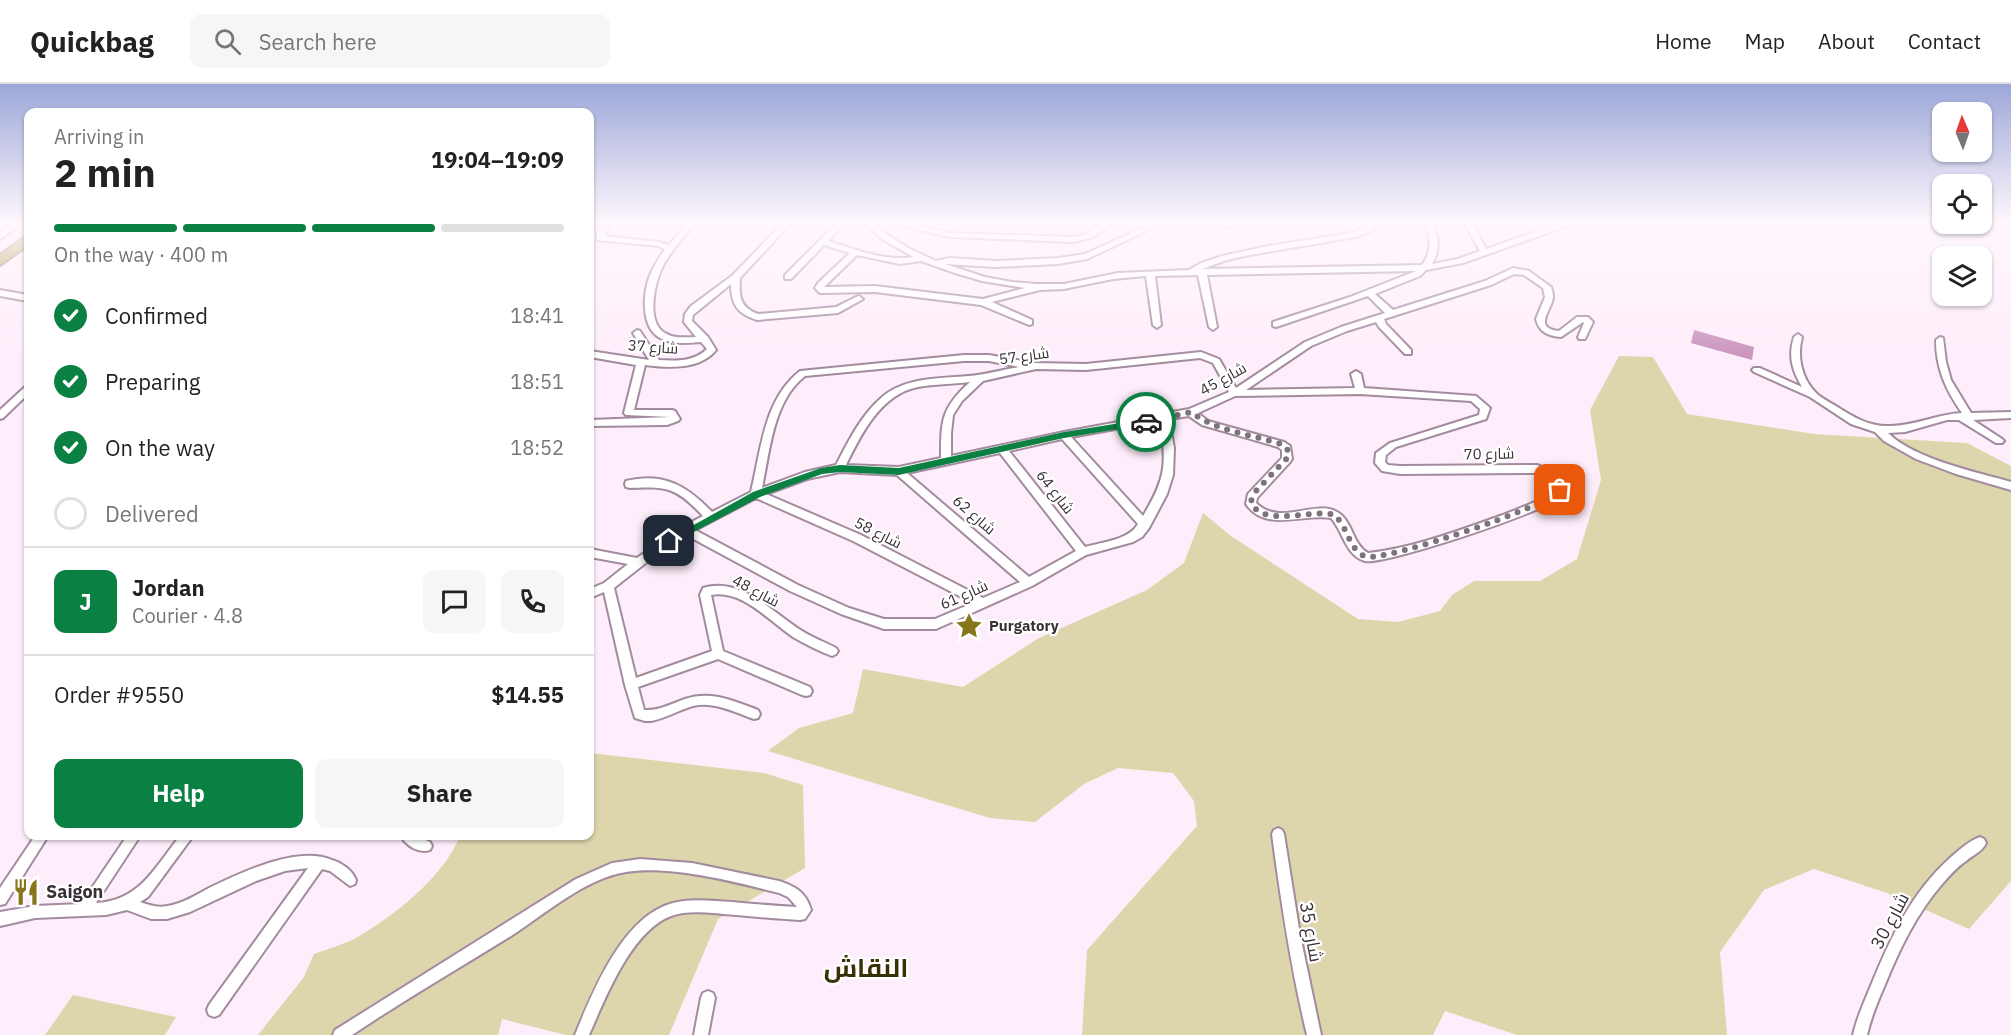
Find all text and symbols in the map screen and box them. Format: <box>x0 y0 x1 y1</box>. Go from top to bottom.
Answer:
search box <box>190 14 610 68</box>
text: Quickbag <box>30 23 154 60</box>
icon: search <box>211 25 244 58</box>
text: Search here <box>259 27 377 56</box>
text: Home <box>1655 27 1712 55</box>
text: Map <box>1745 27 1785 55</box>
text: About <box>1818 27 1875 55</box>
text: Contact <box>1908 27 1981 55</box>
north arrow <box>1932 102 1992 162</box>
map controls <box>1932 102 1992 306</box>
text: Arriving in <box>54 123 144 150</box>
text: 19:04–19:09 <box>431 145 564 174</box>
text: 2 min <box>54 147 156 198</box>
button: locate <box>1932 174 1992 234</box>
text: On the way · 400 m <box>54 241 228 268</box>
button: layers <box>1932 246 1992 306</box>
icon: check <box>54 299 87 332</box>
text: Confirmed <box>105 301 208 330</box>
text: 18:41 <box>510 302 564 329</box>
street label: شارع 37 <box>627 335 679 360</box>
street label: شارع 57 <box>998 343 1051 370</box>
street label: شارع 45 <box>1196 358 1250 401</box>
icon: check <box>54 365 87 398</box>
text: Preparing <box>105 367 200 396</box>
text: 18:51 <box>510 368 564 395</box>
courier <box>1116 392 1176 452</box>
icon: car <box>1130 406 1163 439</box>
icon: check <box>54 431 87 464</box>
text: On the way <box>105 433 215 462</box>
text: 18:52 <box>510 434 564 461</box>
street label: شارع 70 <box>1464 444 1515 465</box>
pin <box>1534 464 1585 515</box>
street label: شارع 64 <box>1031 466 1078 519</box>
icon: bag <box>1543 473 1576 506</box>
street label: شارع 62 <box>948 491 1000 540</box>
text: Delivered <box>105 499 199 528</box>
street label: شارع 58 <box>850 513 905 554</box>
pin <box>643 515 694 566</box>
icon: home <box>652 524 685 557</box>
button: chat <box>423 570 486 633</box>
button: phone <box>501 570 564 633</box>
street label: شارع 48 <box>728 570 783 613</box>
text: Jordan <box>132 573 205 602</box>
street label: شارع 61 <box>937 576 992 615</box>
text: J <box>79 587 92 616</box>
text: Courier · 4.8 <box>132 602 243 629</box>
place icon: Purgatory <box>954 611 984 641</box>
place label: Purgatory <box>989 616 1059 635</box>
text: Order #9550 <box>54 680 184 709</box>
text: $14.55 <box>491 680 564 709</box>
button: Help <box>54 759 303 828</box>
button: Share <box>315 759 564 828</box>
restaurant icon: Saigon <box>11 877 41 907</box>
place label: Saigon <box>46 880 103 903</box>
street label: شارع 30 <box>1865 889 1915 953</box>
street label: شارع 35 <box>1294 900 1328 964</box>
district label: النقاش <box>824 950 908 984</box>

